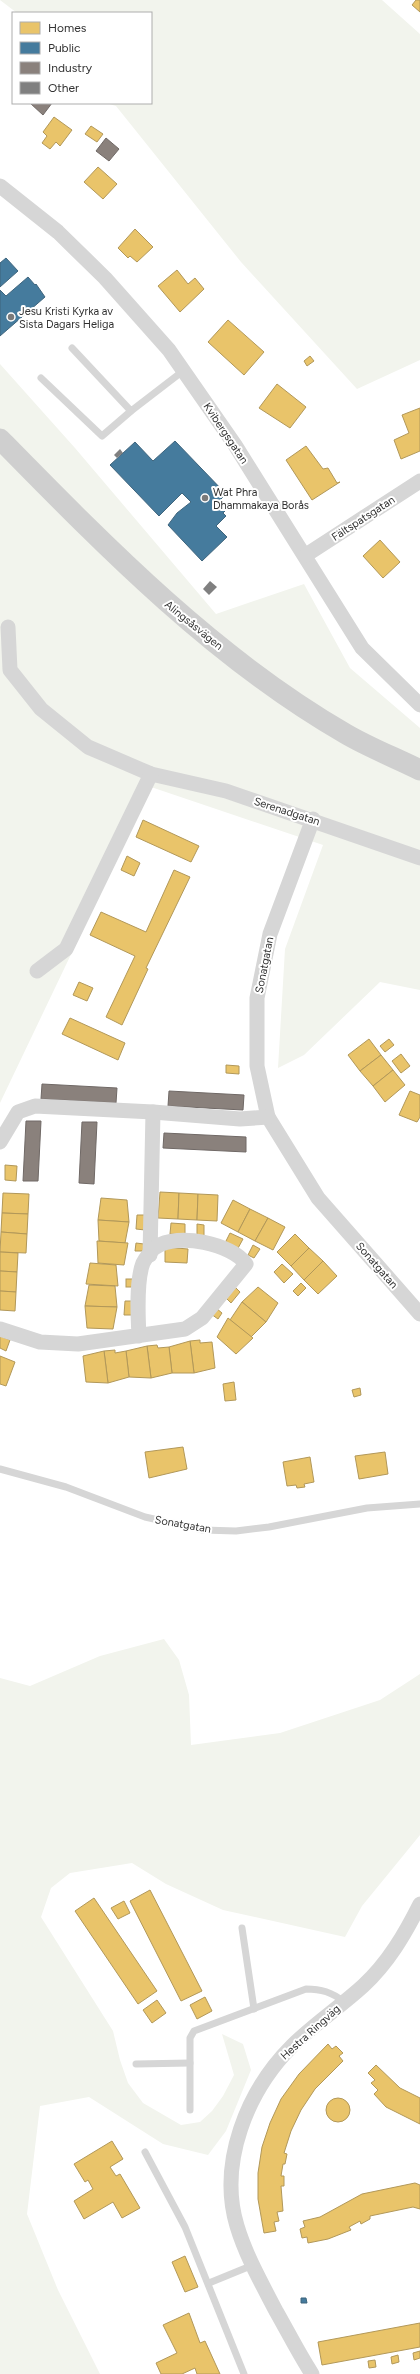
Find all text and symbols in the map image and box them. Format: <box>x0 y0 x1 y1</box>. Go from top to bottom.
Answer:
legend <box>12 12 152 104</box>
text: Homes <box>48 21 87 35</box>
text: Public <box>48 41 81 55</box>
text: Industry <box>48 61 93 75</box>
text: Other <box>48 81 79 95</box>
place label: Jesu Kristi Kyrka av Sista Dagars Heliga <box>19 305 114 331</box>
marker: Jesu Kristi Kyrka av Sista Dagars Heliga <box>6 312 16 322</box>
street label: Kvibergsgatan <box>200 400 251 466</box>
place label: Wat Phra Dhammakaya Borås <box>213 486 309 512</box>
marker: Wat Phra Dhammakaya Borås <box>200 493 210 503</box>
street label: Fältspatsgatan <box>329 493 397 544</box>
street label: Alingsåsvägen <box>162 598 225 653</box>
street label: Serenadgatan <box>252 795 321 828</box>
street label: Sonatgatan <box>253 936 276 994</box>
street label: Sonatgatan <box>353 1240 400 1291</box>
street label: Sonatgatan <box>154 1513 212 1536</box>
street label: Hestra Ringväg <box>278 2002 343 2062</box>

